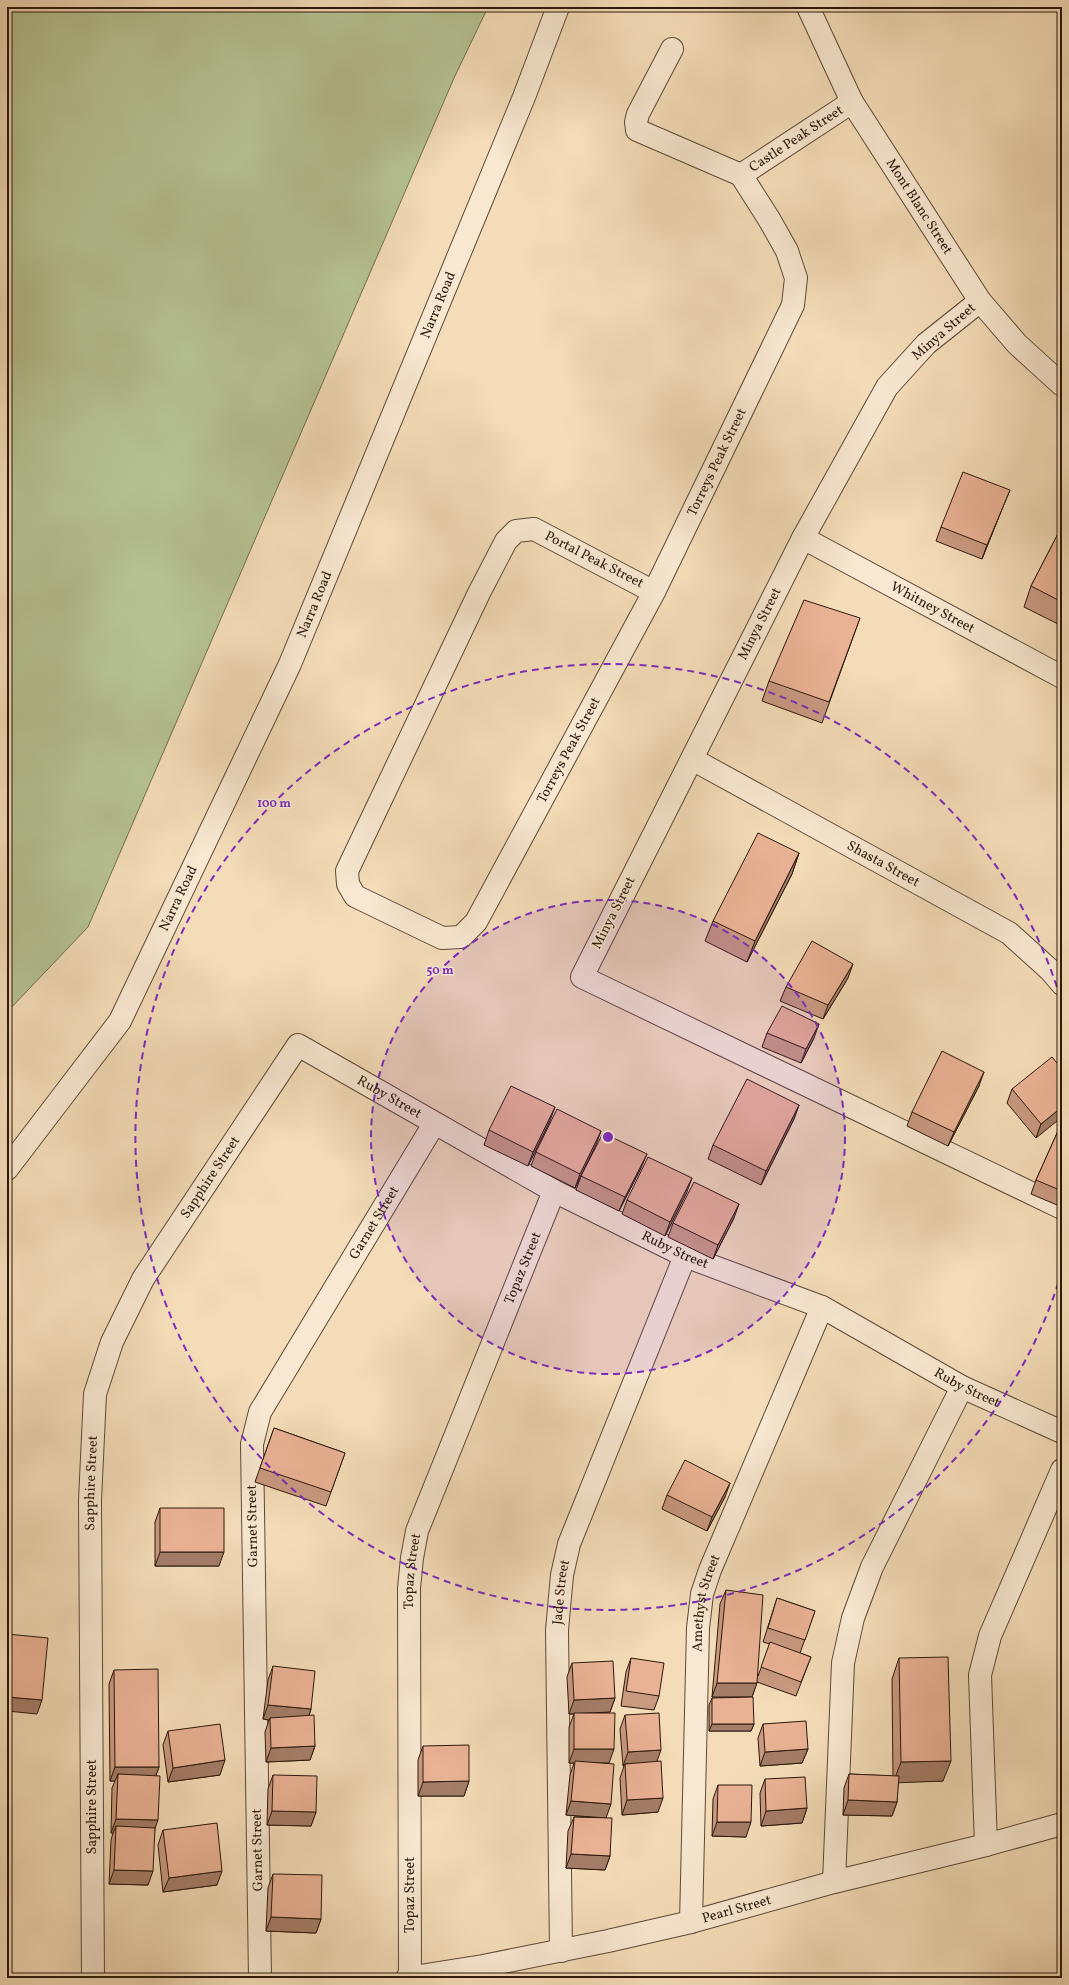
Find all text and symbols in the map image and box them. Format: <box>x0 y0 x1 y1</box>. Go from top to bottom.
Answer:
street label: Castle Peak Street <box>745 101 847 177</box>
street label: Mont Blanc Street <box>881 155 957 258</box>
street label: Narra Road <box>416 269 460 341</box>
street label: Minya Street <box>908 299 980 365</box>
street label: Torreys Peak Street <box>683 405 751 519</box>
street label: Portal Peak Street <box>541 527 647 593</box>
street label: Narra Road <box>292 568 337 641</box>
street label: Whitney Street <box>887 577 978 638</box>
street label: Minya Street <box>734 584 786 664</box>
street label: Torreys Peak Street <box>532 694 605 807</box>
text: 100 m <box>257 796 291 812</box>
street label: Shasta Street <box>843 836 923 892</box>
street label: Narra Road <box>155 862 202 934</box>
street label: Minya Street <box>588 873 640 953</box>
text: 50 m <box>426 963 454 979</box>
street label: Ruby Street <box>354 1071 425 1123</box>
centre of rings <box>601 1130 615 1144</box>
street label: Sapphire Street <box>176 1132 245 1222</box>
street label: Garnet Street <box>345 1183 404 1263</box>
street label: Ruby Street <box>638 1226 711 1273</box>
street label: Topaz Street <box>500 1229 546 1307</box>
street label: Ruby Street <box>930 1363 1003 1412</box>
street label: Sapphire Street <box>80 1435 103 1531</box>
street label: Garnet Street <box>243 1485 263 1567</box>
street label: Topaz Street <box>399 1532 426 1609</box>
street label: Amethyst Street <box>688 1551 725 1652</box>
street label: Jade Street <box>548 1558 575 1626</box>
street label: Sapphire Street <box>83 1759 102 1855</box>
street label: Garnet Street <box>248 1809 268 1891</box>
street label: Topaz Street <box>401 1857 420 1933</box>
street label: Pearl Street <box>700 1890 774 1928</box>

